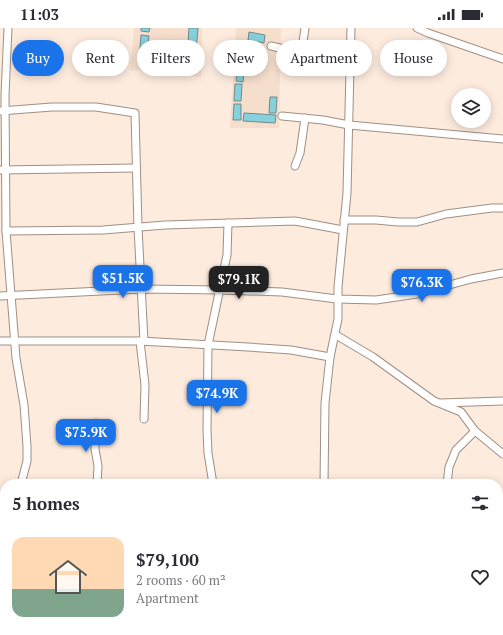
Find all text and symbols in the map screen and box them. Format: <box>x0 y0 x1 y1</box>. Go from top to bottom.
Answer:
text: 11:03 <box>20 4 59 24</box>
chip: Buy <box>12 40 64 76</box>
chip: Rent <box>72 40 129 76</box>
chip: Filters <box>137 40 205 76</box>
chip: New <box>213 40 268 76</box>
chip: Apartment <box>276 40 372 76</box>
chip: House <box>380 40 447 76</box>
map controls <box>451 88 491 128</box>
button: layers <box>451 88 491 128</box>
pin: $51.5K <box>90 265 156 299</box>
pin: $79.1K <box>206 266 272 300</box>
text: $51.5K <box>102 269 144 287</box>
pin: $76.3K <box>389 269 455 303</box>
text: $79.1K <box>218 270 260 288</box>
text: $76.3K <box>401 273 443 291</box>
pin: $74.9K <box>184 380 250 414</box>
text: $74.9K <box>196 384 238 402</box>
pin: $75.9K <box>53 419 119 453</box>
text: $75.9K <box>65 423 107 441</box>
text: 5 homes <box>12 492 80 515</box>
icon: filters <box>469 492 491 514</box>
text: $79,100 <box>136 548 199 571</box>
icon: home <box>44 553 92 601</box>
icon: heart <box>469 566 491 588</box>
text: 2 rooms · 60 m² <box>136 571 226 589</box>
text: Apartment <box>136 589 199 607</box>

